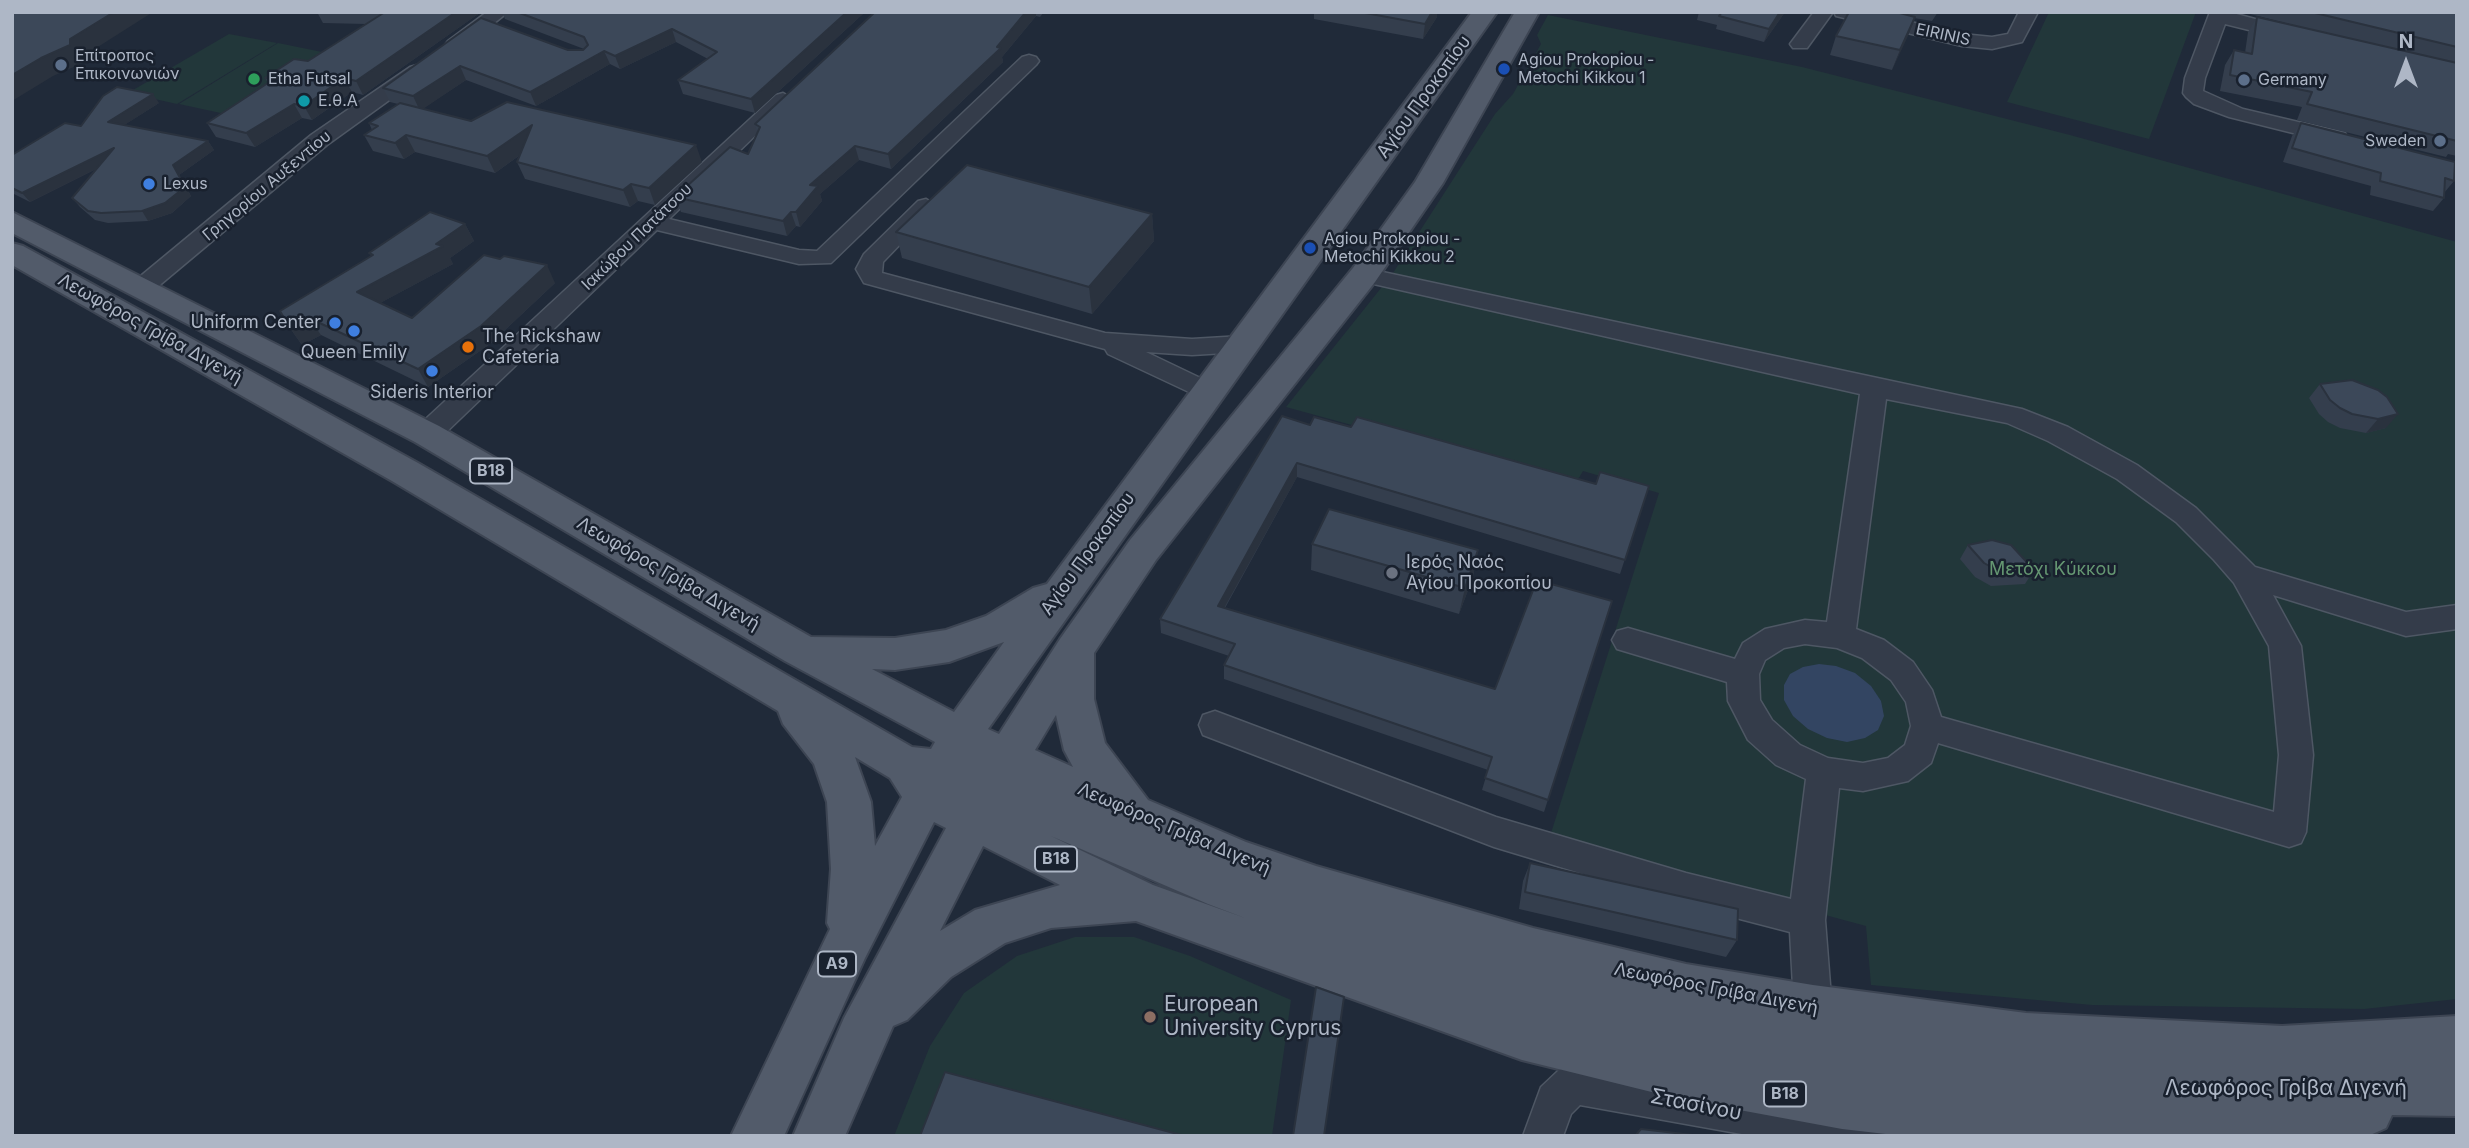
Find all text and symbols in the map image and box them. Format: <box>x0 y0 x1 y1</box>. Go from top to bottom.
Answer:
street label: EIRINIS <box>1914 20 1972 50</box>
north arrow <box>2371 28 2441 98</box>
text: N <box>2399 30 2413 53</box>
street label: Αγίου Προκοπίου <box>1372 32 1476 162</box>
place label: Επίτροπος Επικοινωνιών <box>75 46 179 84</box>
place label: Agiou Prokopiou - Metochi Kikkou 1 <box>1518 50 1654 88</box>
marker: Επίτροπος Επικοινωνιών <box>53 57 69 73</box>
marker: Agiou Prokopiou - Metochi Kikkou 1 <box>1496 61 1512 77</box>
place label: Etha Futsal <box>268 69 351 89</box>
place label: Germany <box>2258 70 2327 90</box>
marker: Etha Futsal <box>246 71 262 87</box>
marker: Germany <box>2236 72 2252 88</box>
place label: Ε.θ.Α <box>318 91 358 111</box>
marker: Ε.θ.Α <box>296 93 312 109</box>
street label: Γρηγορίου Αυξεντίου <box>199 127 335 245</box>
place label: Sweden <box>2365 131 2426 151</box>
marker: Sweden <box>2432 133 2448 149</box>
place label: Lexus <box>163 174 208 194</box>
marker: Lexus <box>141 176 157 192</box>
street label: Ιακώβου Πατάτσου <box>578 180 696 294</box>
place label: Agiou Prokopiou - Metochi Kikkou 2 <box>1324 229 1460 267</box>
marker: Agiou Prokopiou - Metochi Kikkou 2 <box>1302 240 1318 256</box>
street label: Λεωφόρος Γρίβα Διγενή <box>54 269 246 389</box>
place label: Uniform Center <box>191 312 321 334</box>
marker: Uniform Center <box>327 315 343 331</box>
marker: Queen Emily <box>346 323 362 339</box>
place label: The Rickshaw Cafeteria <box>482 326 601 368</box>
marker: The Rickshaw Cafeteria <box>460 339 476 355</box>
place label: Queen Emily <box>301 342 407 364</box>
marker: Sideris Interior <box>424 363 440 379</box>
place label: Sideris Interior <box>370 382 494 404</box>
road number: B18 <box>470 458 512 484</box>
street label: Αγίου Προκοπίου <box>1036 489 1140 619</box>
street label: Λεωφόρος Γρίβα Διγενή <box>573 513 763 635</box>
place label: Ιερός Ναός Αγίου Προκοπίου <box>1406 552 1552 594</box>
park label: Μετόχι Κύκκου <box>1989 559 2117 581</box>
marker: Ιερός Ναός Αγίου Προκοπίου <box>1384 565 1400 581</box>
street label: Λεωφόρος Γρίβα Διγενή <box>1074 779 1274 879</box>
road number: B18 <box>1035 846 1077 872</box>
road number: A9 <box>818 952 856 976</box>
street label: Λεωφόρος Γρίβα Διγενή <box>1612 959 1820 1019</box>
place label: European University Cyprus <box>1164 992 1341 1042</box>
marker: European University Cyprus <box>1142 1009 1158 1025</box>
street label: Λεωφόρος Γρίβα Διγενή <box>2165 1076 2407 1102</box>
road number: B18 <box>1764 1082 1806 1106</box>
street label: Στασίνου <box>1648 1084 1744 1126</box>

